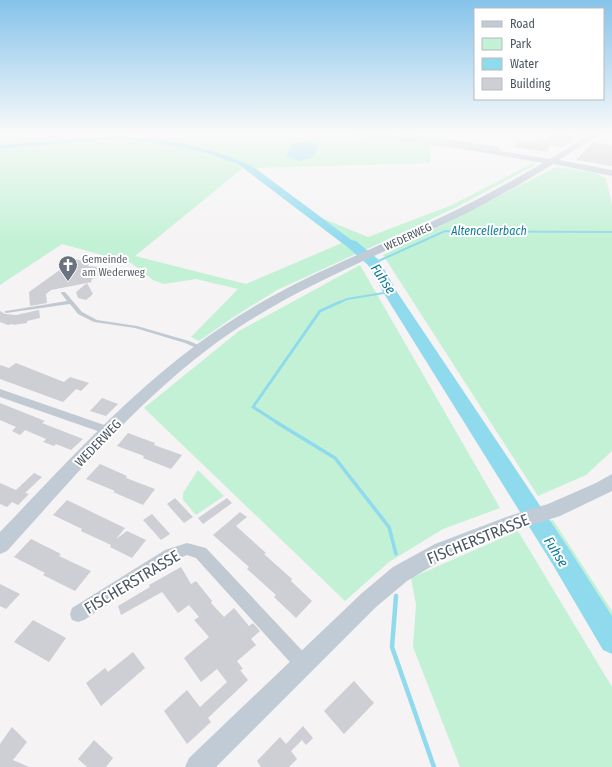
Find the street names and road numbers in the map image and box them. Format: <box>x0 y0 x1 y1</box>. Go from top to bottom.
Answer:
street label: WEDERWEG <box>382 220 434 254</box>
street label: WEDERWEG <box>72 416 124 470</box>
street label: FISCHERSTRASSE <box>424 510 532 568</box>
street label: FISCHERSTRASSE <box>81 546 183 618</box>

